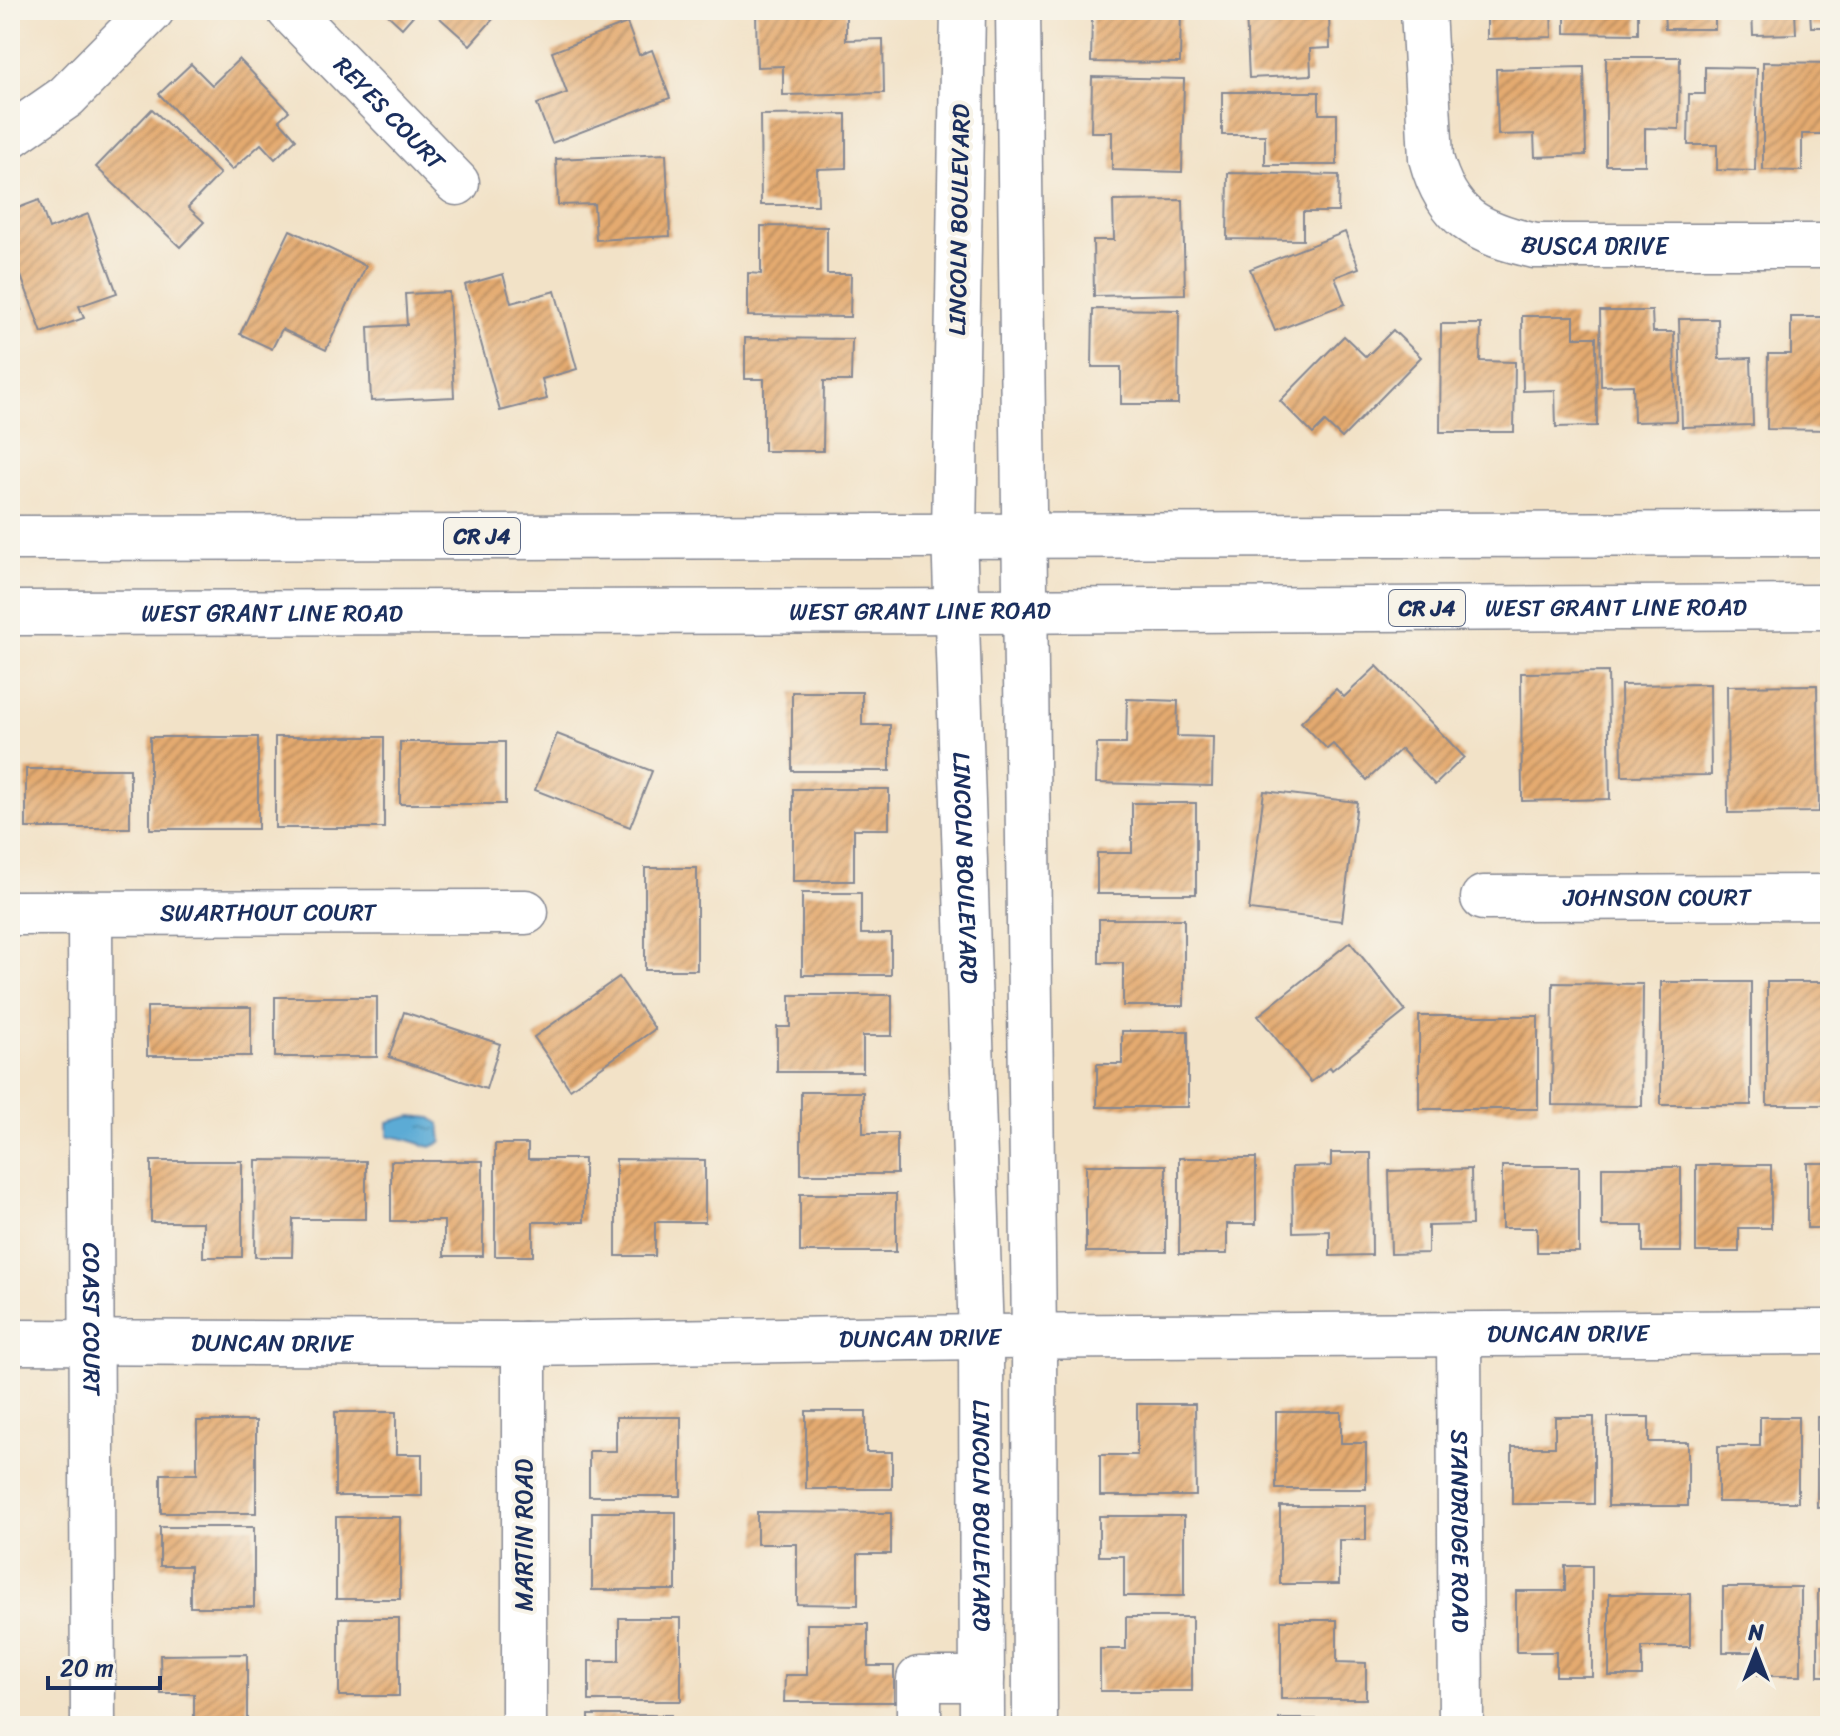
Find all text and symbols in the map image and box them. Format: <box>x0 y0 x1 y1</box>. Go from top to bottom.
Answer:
street label: REYES COURT <box>323 46 457 182</box>
street label: LINCOLN BOULEVARD <box>936 103 982 336</box>
street label: BUSCA DRIVE <box>1517 222 1670 267</box>
road number: CR J4 <box>444 518 520 554</box>
street label: WEST GRANT LINE ROAD <box>1485 586 1748 629</box>
street label: WEST GRANT LINE ROAD <box>789 589 1052 633</box>
road number: CR J4 <box>1389 590 1465 626</box>
street label: WEST GRANT LINE ROAD <box>141 592 404 634</box>
street label: LINCOLN BOULEVARD <box>940 751 990 985</box>
street label: JOHNSON COURT <box>1562 876 1752 919</box>
street label: SWARTHOUT COURT <box>160 891 378 934</box>
street label: COAST COURT <box>70 1243 113 1397</box>
street label: DUNCAN DRIVE <box>1487 1312 1651 1355</box>
street label: DUNCAN DRIVE <box>839 1316 1003 1360</box>
street label: DUNCAN DRIVE <box>191 1322 355 1364</box>
street label: LINCOLN BOULEVARD <box>960 1400 1003 1632</box>
street label: STANDRIDGE ROAD <box>1438 1429 1482 1633</box>
street label: MARTIN ROAD <box>503 1459 545 1611</box>
north arrow <box>1716 1612 1796 1692</box>
text: N <box>1747 1613 1764 1652</box>
scale bar <box>48 1640 160 1690</box>
text: 20 m <box>60 1647 114 1689</box>

